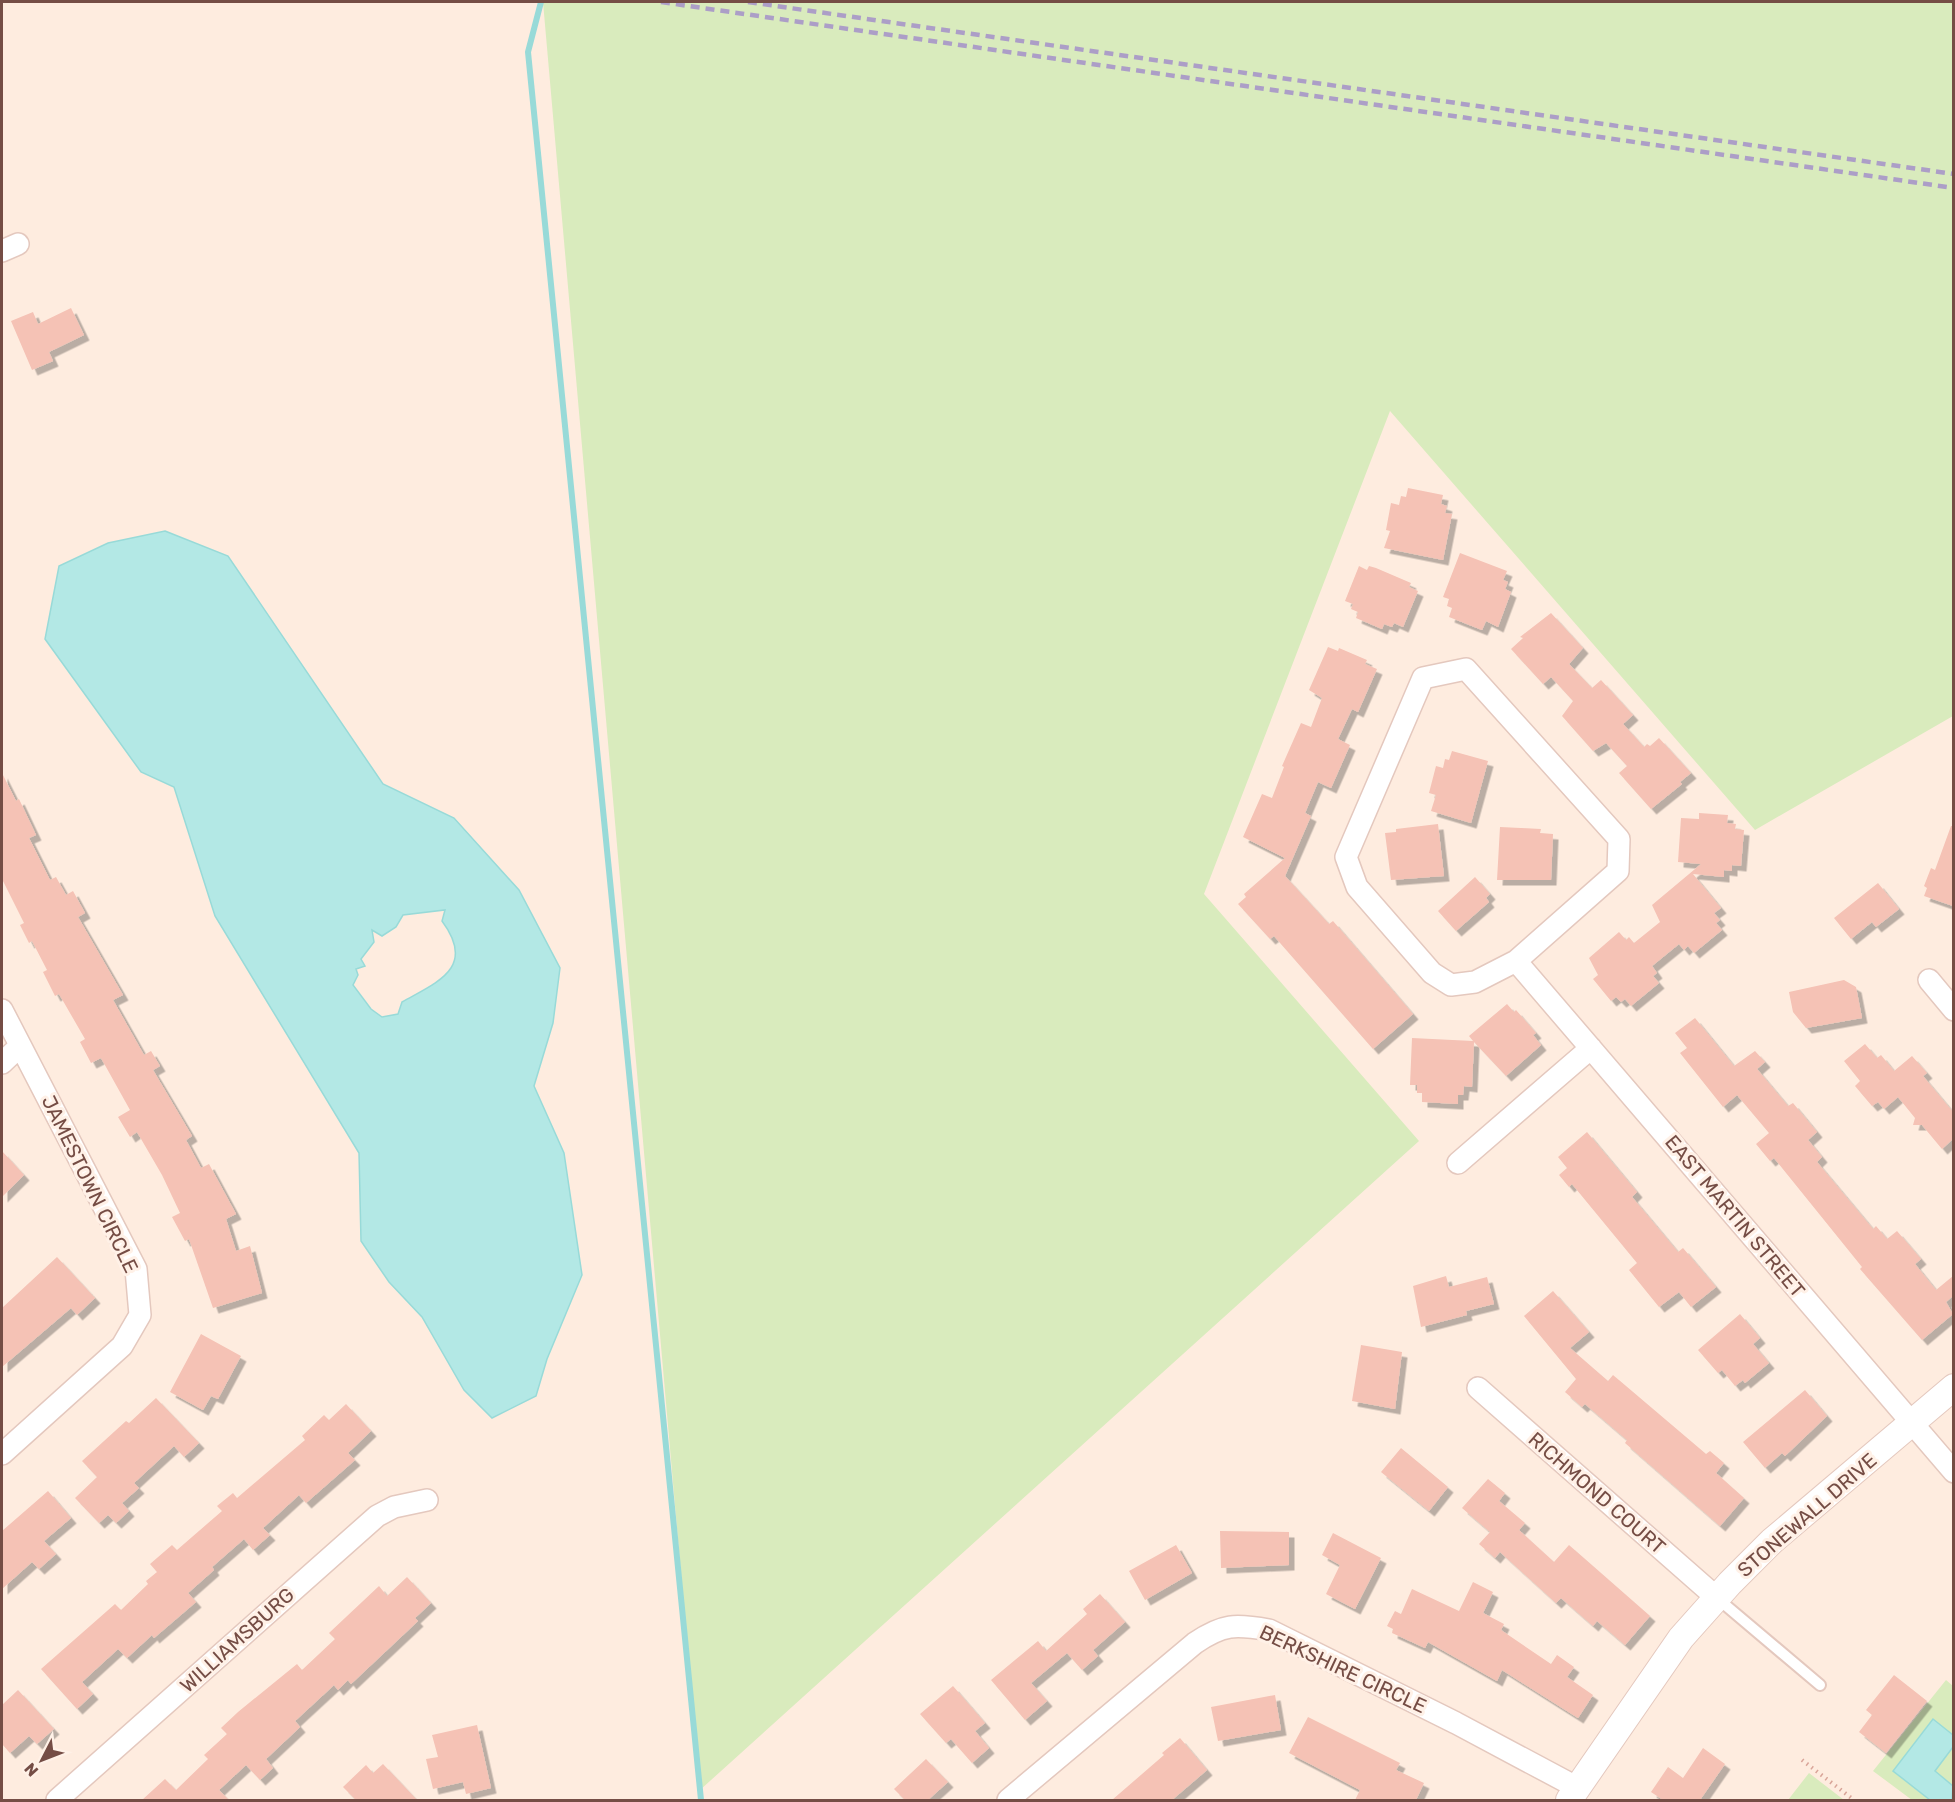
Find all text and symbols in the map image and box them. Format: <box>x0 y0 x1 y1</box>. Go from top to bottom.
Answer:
street label: JAMESTOWN CIRCLE <box>37 1092 143 1276</box>
street label: EAST MARTIN STREET <box>1660 1130 1810 1302</box>
street label: RICHMOND COURT <box>1524 1427 1671 1559</box>
street label: STONEWALL DRIVE <box>1733 1448 1881 1582</box>
street label: WILLIAMSBURG <box>175 1582 299 1698</box>
street label: BERKSHIRE CIRCLE <box>1256 1620 1430 1718</box>
north arrow <box>12 1730 72 1790</box>
text: N <box>20 1759 42 1780</box>

